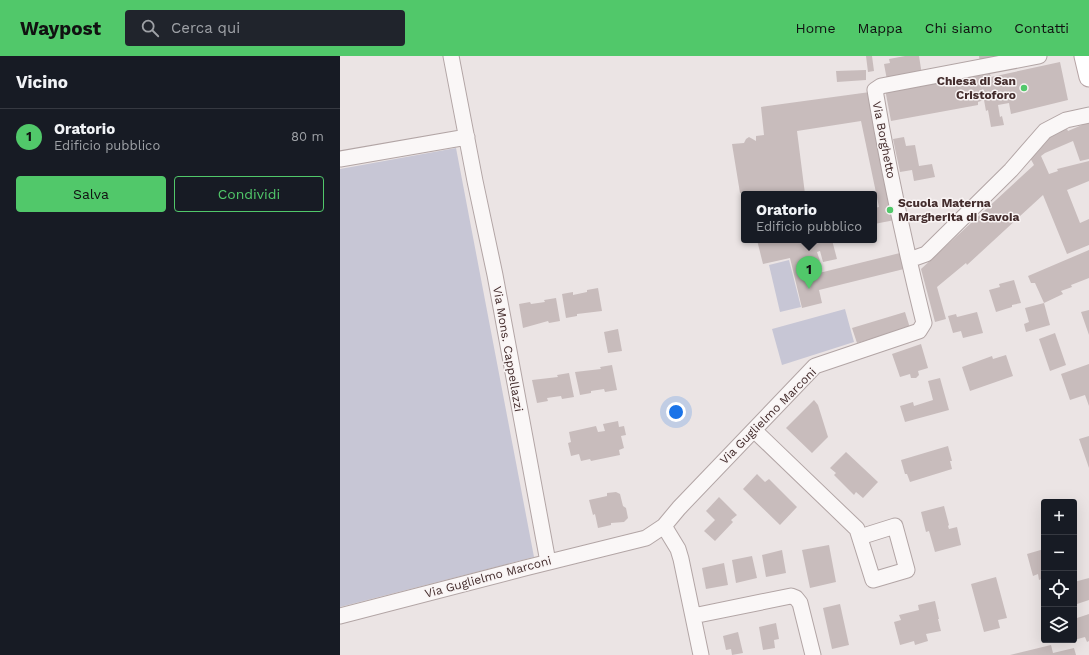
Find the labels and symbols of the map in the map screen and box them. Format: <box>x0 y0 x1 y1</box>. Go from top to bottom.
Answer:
place label: Chiesa di San Cristoforo <box>937 74 1016 102</box>
marker: Chiesa di San Cristoforo <box>1019 83 1029 93</box>
street label: Via Borghetto <box>870 100 898 180</box>
place label: Scuola Materna Margherita di Savoia <box>898 196 1019 224</box>
marker: Scuola Materna Margherita di Savoia <box>885 205 895 215</box>
pin: 1 <box>796 256 822 289</box>
street label: Via Mons. Cappellazzi <box>490 285 526 413</box>
street label: Via Guglielmo Marconi <box>717 365 819 467</box>
your location <box>666 402 686 422</box>
street label: Via Guglielmo Marconi <box>423 553 553 601</box>

